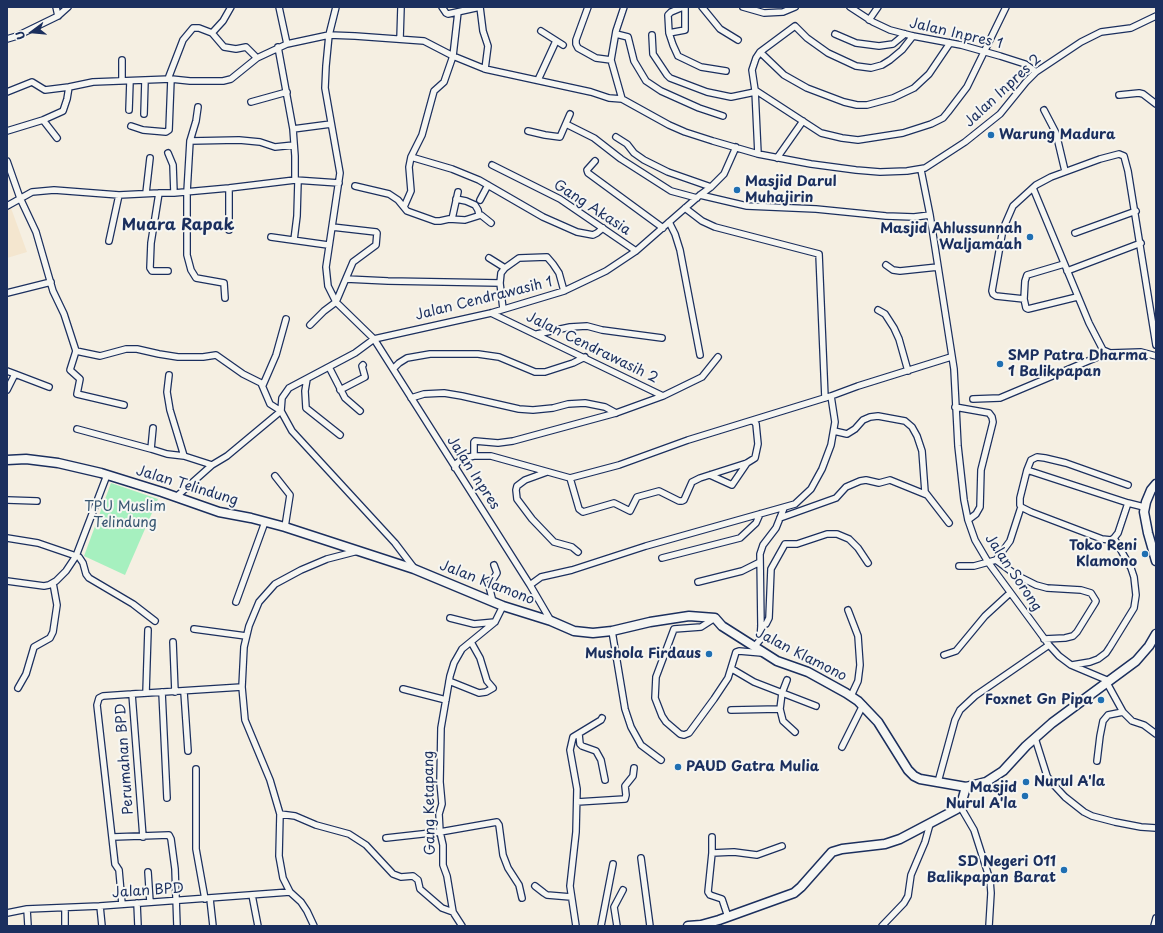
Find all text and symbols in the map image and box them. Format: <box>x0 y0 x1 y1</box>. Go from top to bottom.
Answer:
north arrow <box>12 12 52 52</box>
street label: Jalan Inpres 1 <box>908 15 1004 53</box>
text: U <box>11 29 29 42</box>
street label: Jalan Inpres 2 <box>961 51 1045 131</box>
place label: Warung Madura <box>999 127 1115 143</box>
marker: Warung Madura <box>986 130 996 140</box>
place label: Masjid Darul Muhajirin <box>745 174 836 206</box>
street label: Gang Akasia <box>550 177 634 239</box>
marker: Masjid Darul Muhajirin <box>732 185 742 195</box>
district label: Muara Rapak <box>122 216 234 236</box>
place label: Masjid Ahlussunnah Waljamaah <box>880 221 1022 254</box>
marker: Masjid Ahlussunnah Waljamaah <box>1025 232 1035 242</box>
street label: Jalan Cendrawasih 1 <box>414 274 554 324</box>
street label: Jalan Cendrawasih 2 <box>523 309 661 387</box>
place label: SMP Patra Dharma 1 Balikpapan <box>1008 348 1148 380</box>
marker: SMP Patra Dharma 1 Balikpapan <box>995 359 1005 369</box>
street label: Jalan Inpres <box>443 433 503 513</box>
street label: Jalan Telindung <box>134 462 240 510</box>
park label: TPU Muslim Telindung <box>84 499 166 532</box>
street label: Jalan Sorong <box>981 531 1045 615</box>
place label: Toko Reni Klamono <box>1069 538 1137 570</box>
marker: Toko Reni Klamono <box>1140 549 1150 559</box>
street label: Jalan Klamono <box>437 557 537 609</box>
street label: Jalan Klamono <box>753 625 849 685</box>
place label: Mushola Firdaus <box>585 646 701 662</box>
marker: Mushola Firdaus <box>704 649 714 659</box>
place label: Foxnet Gn Pipa <box>985 692 1093 708</box>
marker: Foxnet Gn Pipa <box>1096 695 1106 705</box>
street label: Perumahan BPD <box>113 703 137 815</box>
street label: Gang Ketapang <box>421 751 439 855</box>
place label: PAUD Gatra Mulia <box>686 759 819 775</box>
marker: PAUD Gatra Mulia <box>673 762 683 772</box>
place label: Nurul A'la <box>1034 774 1105 790</box>
marker: Nurul A'la <box>1021 777 1031 787</box>
place label: Masjid Nurul A'la <box>946 780 1017 812</box>
marker: Masjid Nurul A'la <box>1020 791 1030 801</box>
place label: SD Negeri 011 Balikpapan Barat <box>927 854 1056 886</box>
marker: SD Negeri 011 Balikpapan Barat <box>1059 865 1069 875</box>
street label: Jalan BPD <box>111 880 185 902</box>

